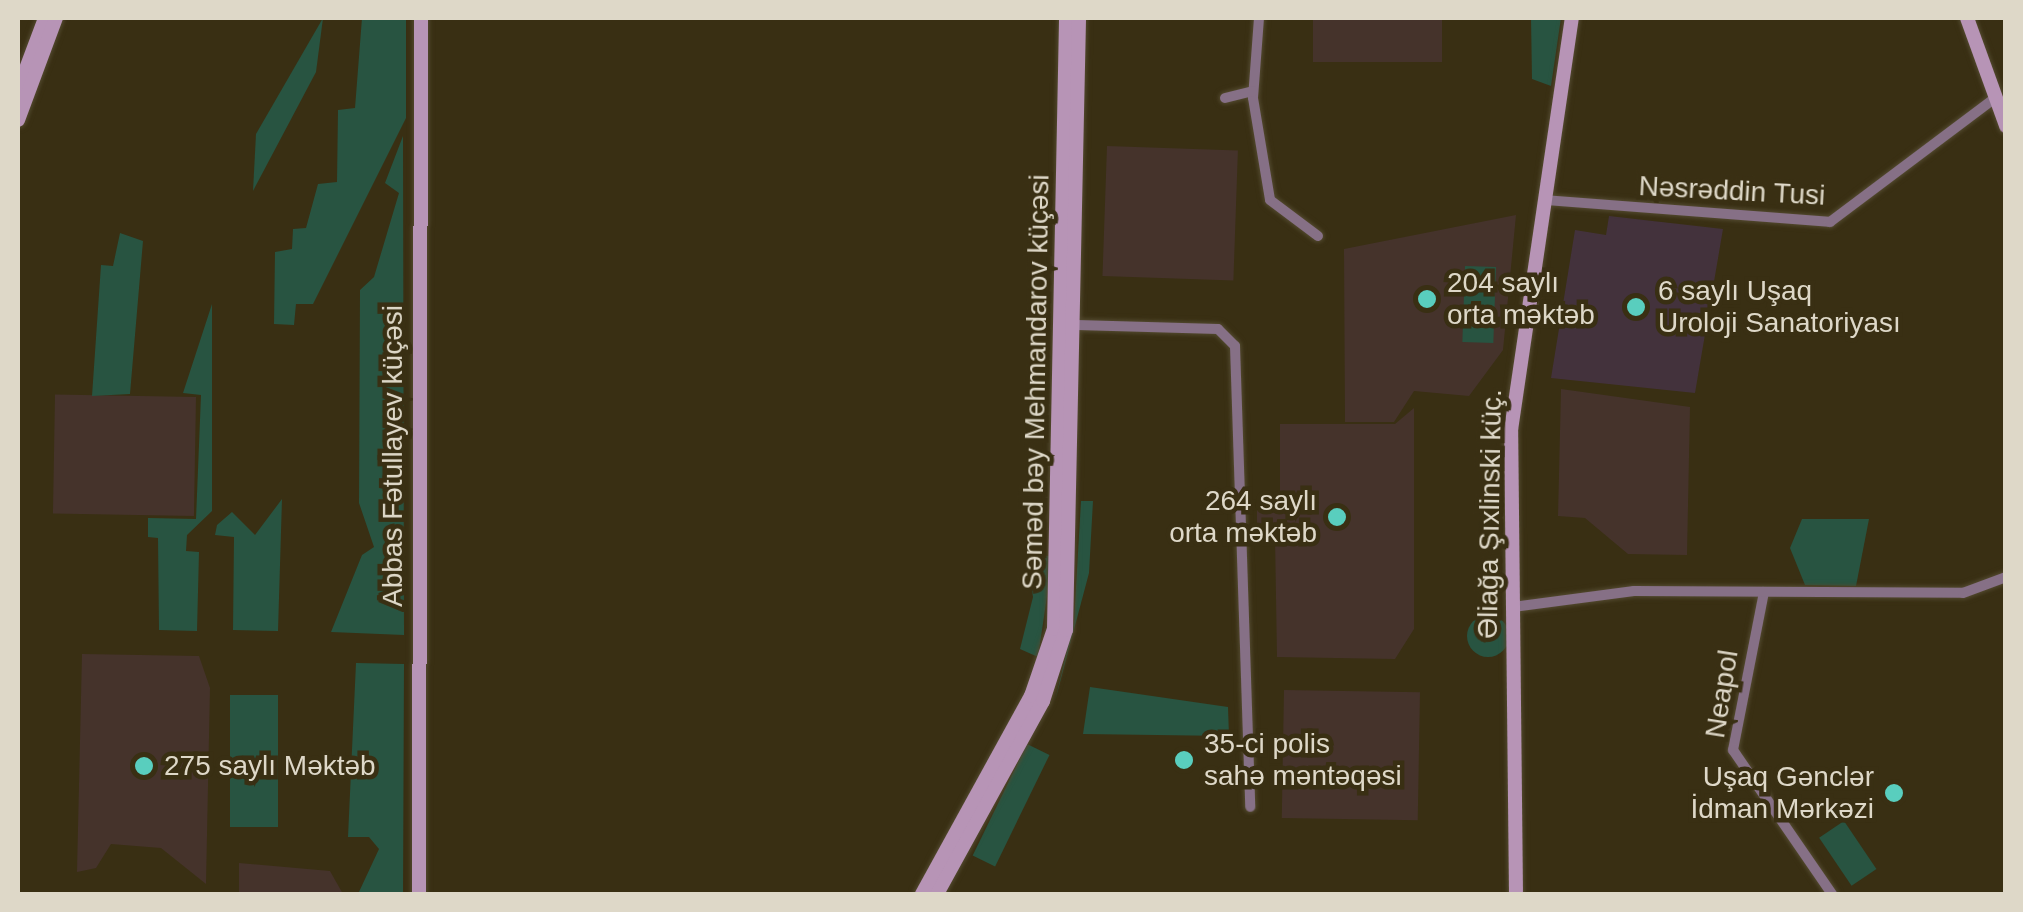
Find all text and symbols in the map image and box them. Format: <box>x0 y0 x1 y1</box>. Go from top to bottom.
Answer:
street label: Nəsrəddin Tusi <box>1638 169 1826 213</box>
street label: Səməd bəy Mehmandarov küçəsi <box>1016 174 1056 590</box>
place label: 204 saylı orta məktəb <box>1447 266 1595 332</box>
place label: 6 saylı Uşaq Uroloji Sanatoriyası <box>1658 274 1901 340</box>
marker: 204 saylı orta məktəb <box>1416 288 1438 310</box>
marker: 6 saylı Uşaq Uroloji Sanatoriyası <box>1623 294 1649 320</box>
street label: Abbas Fətullayev küçəsi <box>376 305 410 607</box>
street label: Əliağa Şıxlinski küç. <box>1471 389 1509 639</box>
place label: 264 saylı orta məktəb <box>1169 484 1317 550</box>
marker: 264 saylı orta məktəb <box>1326 506 1348 528</box>
street label: Neapol <box>1698 648 1746 740</box>
place label: 35-ci polis sahə məntəqəsi <box>1204 727 1402 793</box>
place label: 275 saylı Məktəb <box>164 749 376 783</box>
marker: 35-ci polis sahə məntəqəsi <box>1173 749 1195 771</box>
marker: 275 saylı Məktəb <box>133 755 155 777</box>
place label: Uşaq Gənclər İdman Mərkəzi <box>1690 760 1874 826</box>
marker: Uşaq Gənclər İdman Mərkəzi <box>1883 782 1905 804</box>

